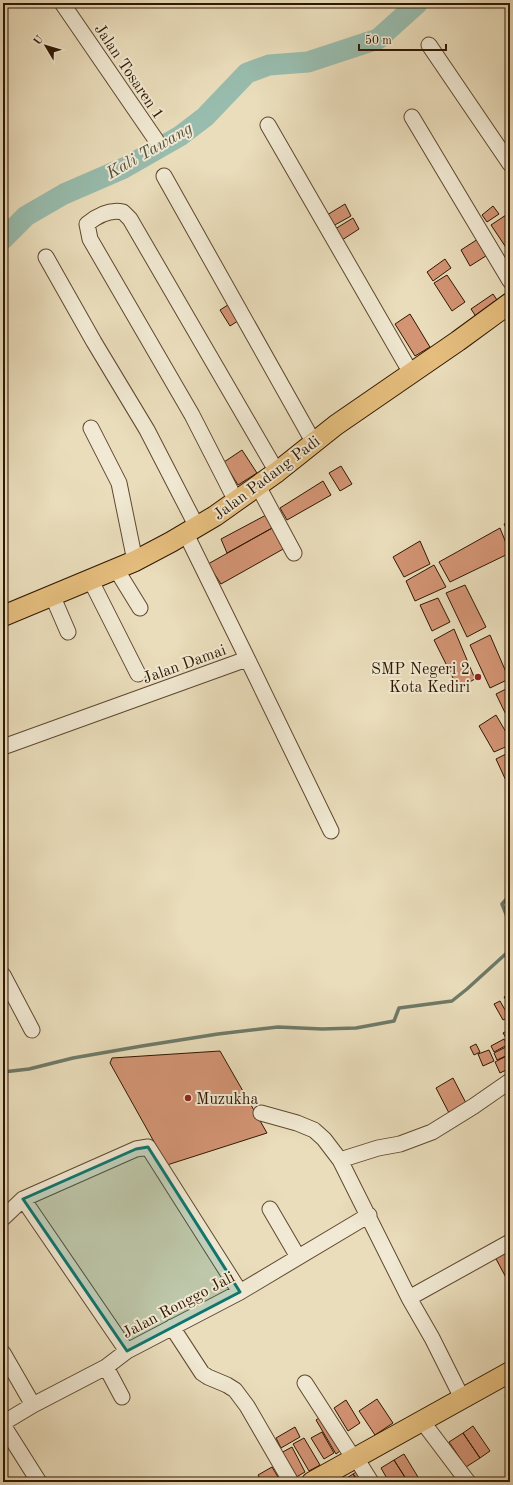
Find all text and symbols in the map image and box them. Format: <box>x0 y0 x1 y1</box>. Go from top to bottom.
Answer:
street label: Jalan Tosaren 1 <box>91 21 166 123</box>
north arrow <box>26 26 66 66</box>
scale bar <box>359 26 446 52</box>
text: U <box>32 34 46 48</box>
text: 50 m <box>365 34 392 47</box>
water label: Kali Tawang <box>103 120 196 183</box>
street label: Jalan Padang Padi <box>211 433 323 524</box>
street label: Jalan Damai <box>141 642 228 687</box>
place label: SMP Negeri 2 Kota Kediri <box>371 662 470 696</box>
marker: SMP Negeri 2 Kota Kediri <box>473 672 483 682</box>
place label: Muzukha <box>196 1092 259 1108</box>
marker: Muzukha <box>183 1093 193 1103</box>
street label: Jalan Ronggo Jali <box>120 1269 238 1342</box>

